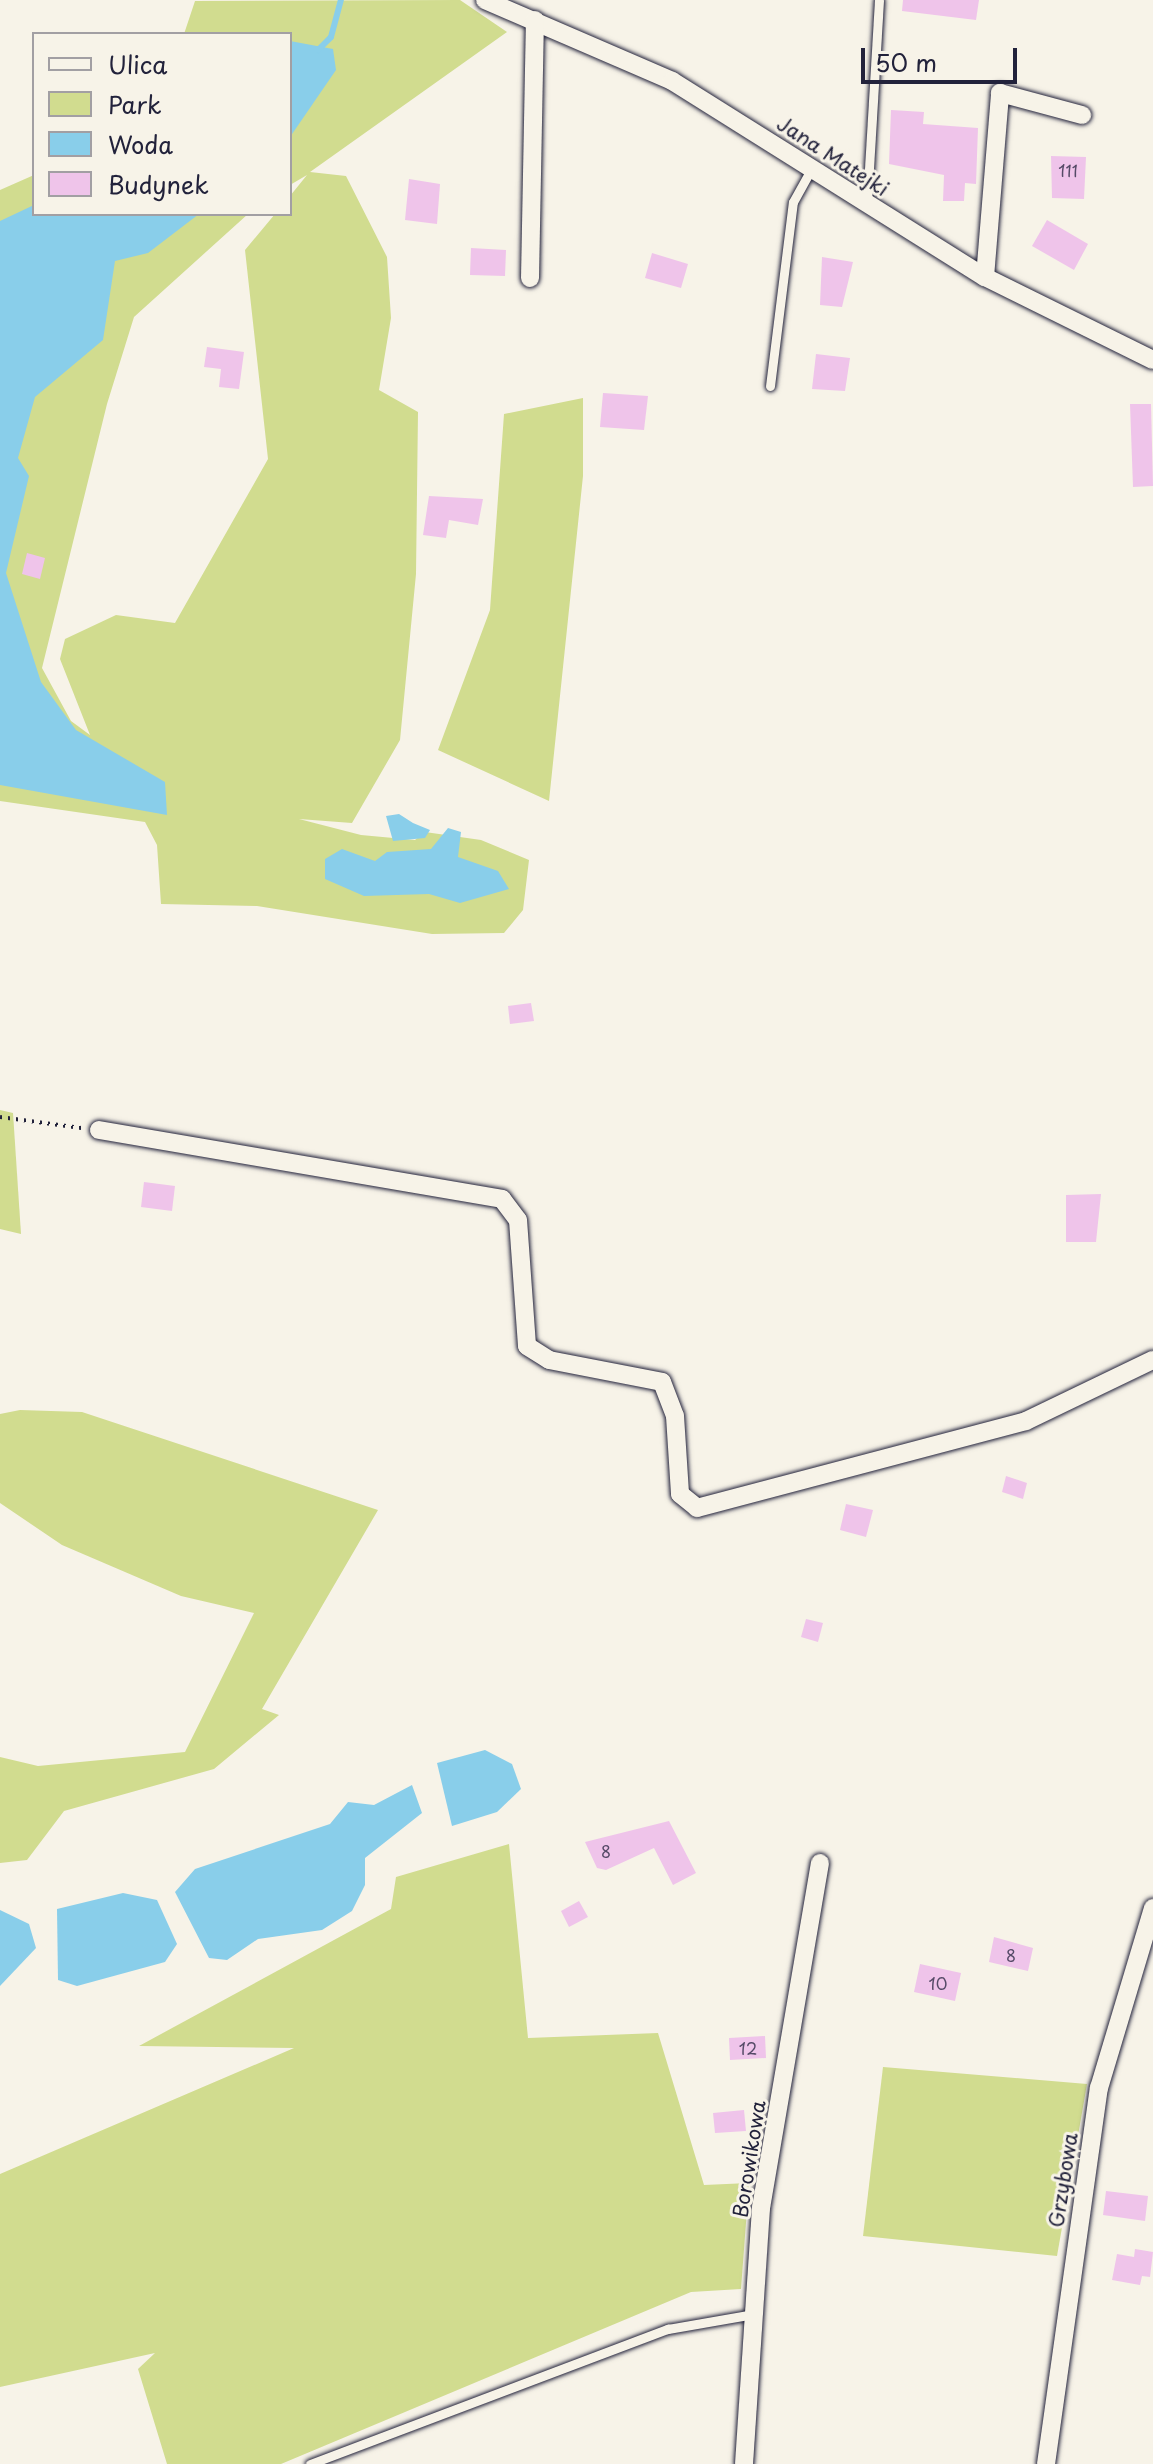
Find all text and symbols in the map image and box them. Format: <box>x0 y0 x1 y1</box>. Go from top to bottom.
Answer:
legend <box>32 32 292 216</box>
scale bar <box>865 32 1021 82</box>
text: 50 m <box>875 44 937 80</box>
text: Ulica <box>108 46 167 82</box>
text: Park <box>108 86 162 122</box>
street label: Jana Matejki <box>773 111 893 201</box>
text: Woda <box>108 126 173 162</box>
house number: 111 <box>1058 160 1078 180</box>
text: Budynek <box>108 166 209 202</box>
house number: 8 <box>601 1841 611 1861</box>
house number: 8 <box>1006 1945 1016 1965</box>
house number: 10 <box>929 1973 947 1993</box>
house number: 12 <box>739 2038 757 2058</box>
street label: Borowikowa <box>728 2099 770 2219</box>
street label: Grzybowa <box>1044 2131 1082 2229</box>

